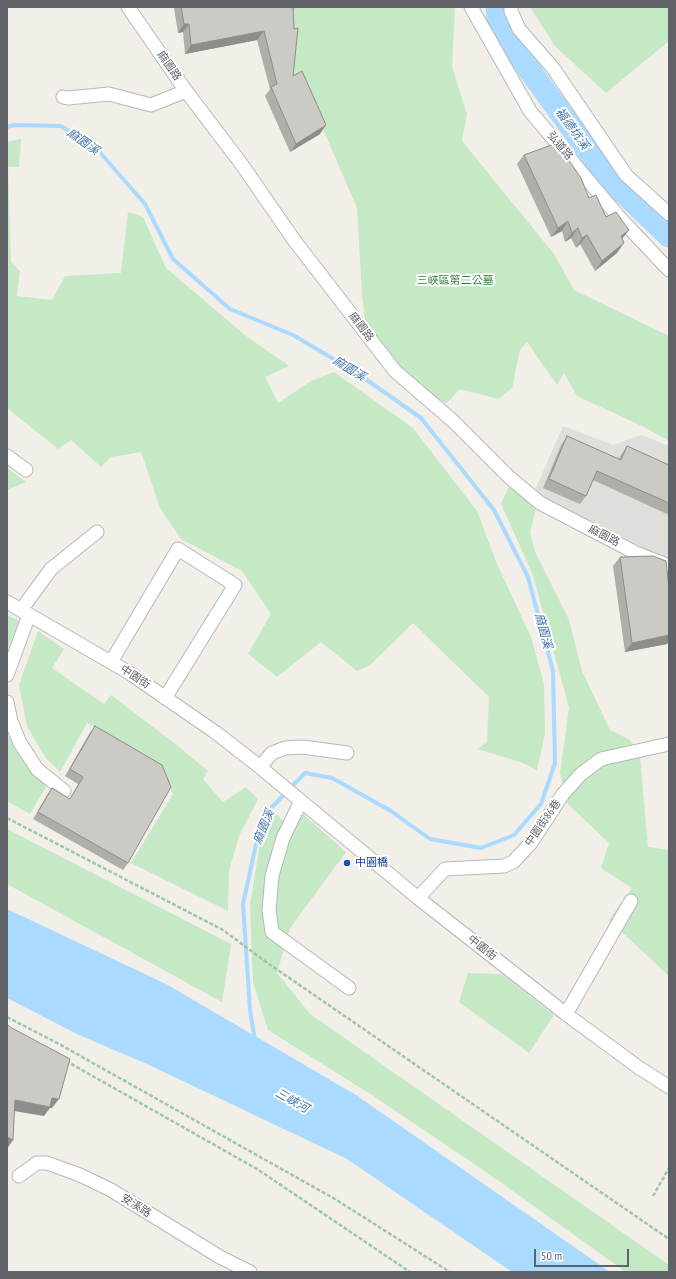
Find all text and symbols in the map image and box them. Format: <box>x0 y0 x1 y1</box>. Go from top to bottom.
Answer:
street label: 麻園路 <box>154 49 184 83</box>
water label: 福德坑溪 <box>552 105 592 153</box>
water label: 麻園溪 <box>64 126 102 158</box>
street label: 弘道路 <box>544 129 576 163</box>
park label: 三峽區第二公墓 <box>417 274 493 288</box>
street label: 麻園路 <box>346 310 376 344</box>
water label: 麻園溪 <box>330 353 368 385</box>
street label: 麻園路 <box>586 523 622 549</box>
water label: 麻園溪 <box>531 612 555 650</box>
street label: 中園街 <box>118 662 152 692</box>
street label: 中園街86巷 <box>522 797 564 849</box>
water label: 麻園溪 <box>250 808 278 846</box>
place label: 中園橋 <box>355 856 388 870</box>
marker: 中園橋 <box>342 858 352 868</box>
street label: 中園街 <box>465 933 499 963</box>
water label: 三峽河 <box>273 1086 311 1116</box>
street label: 安溪路 <box>119 1192 153 1220</box>
scale bar <box>536 1241 631 1267</box>
text: 50 m <box>541 1248 562 1263</box>

